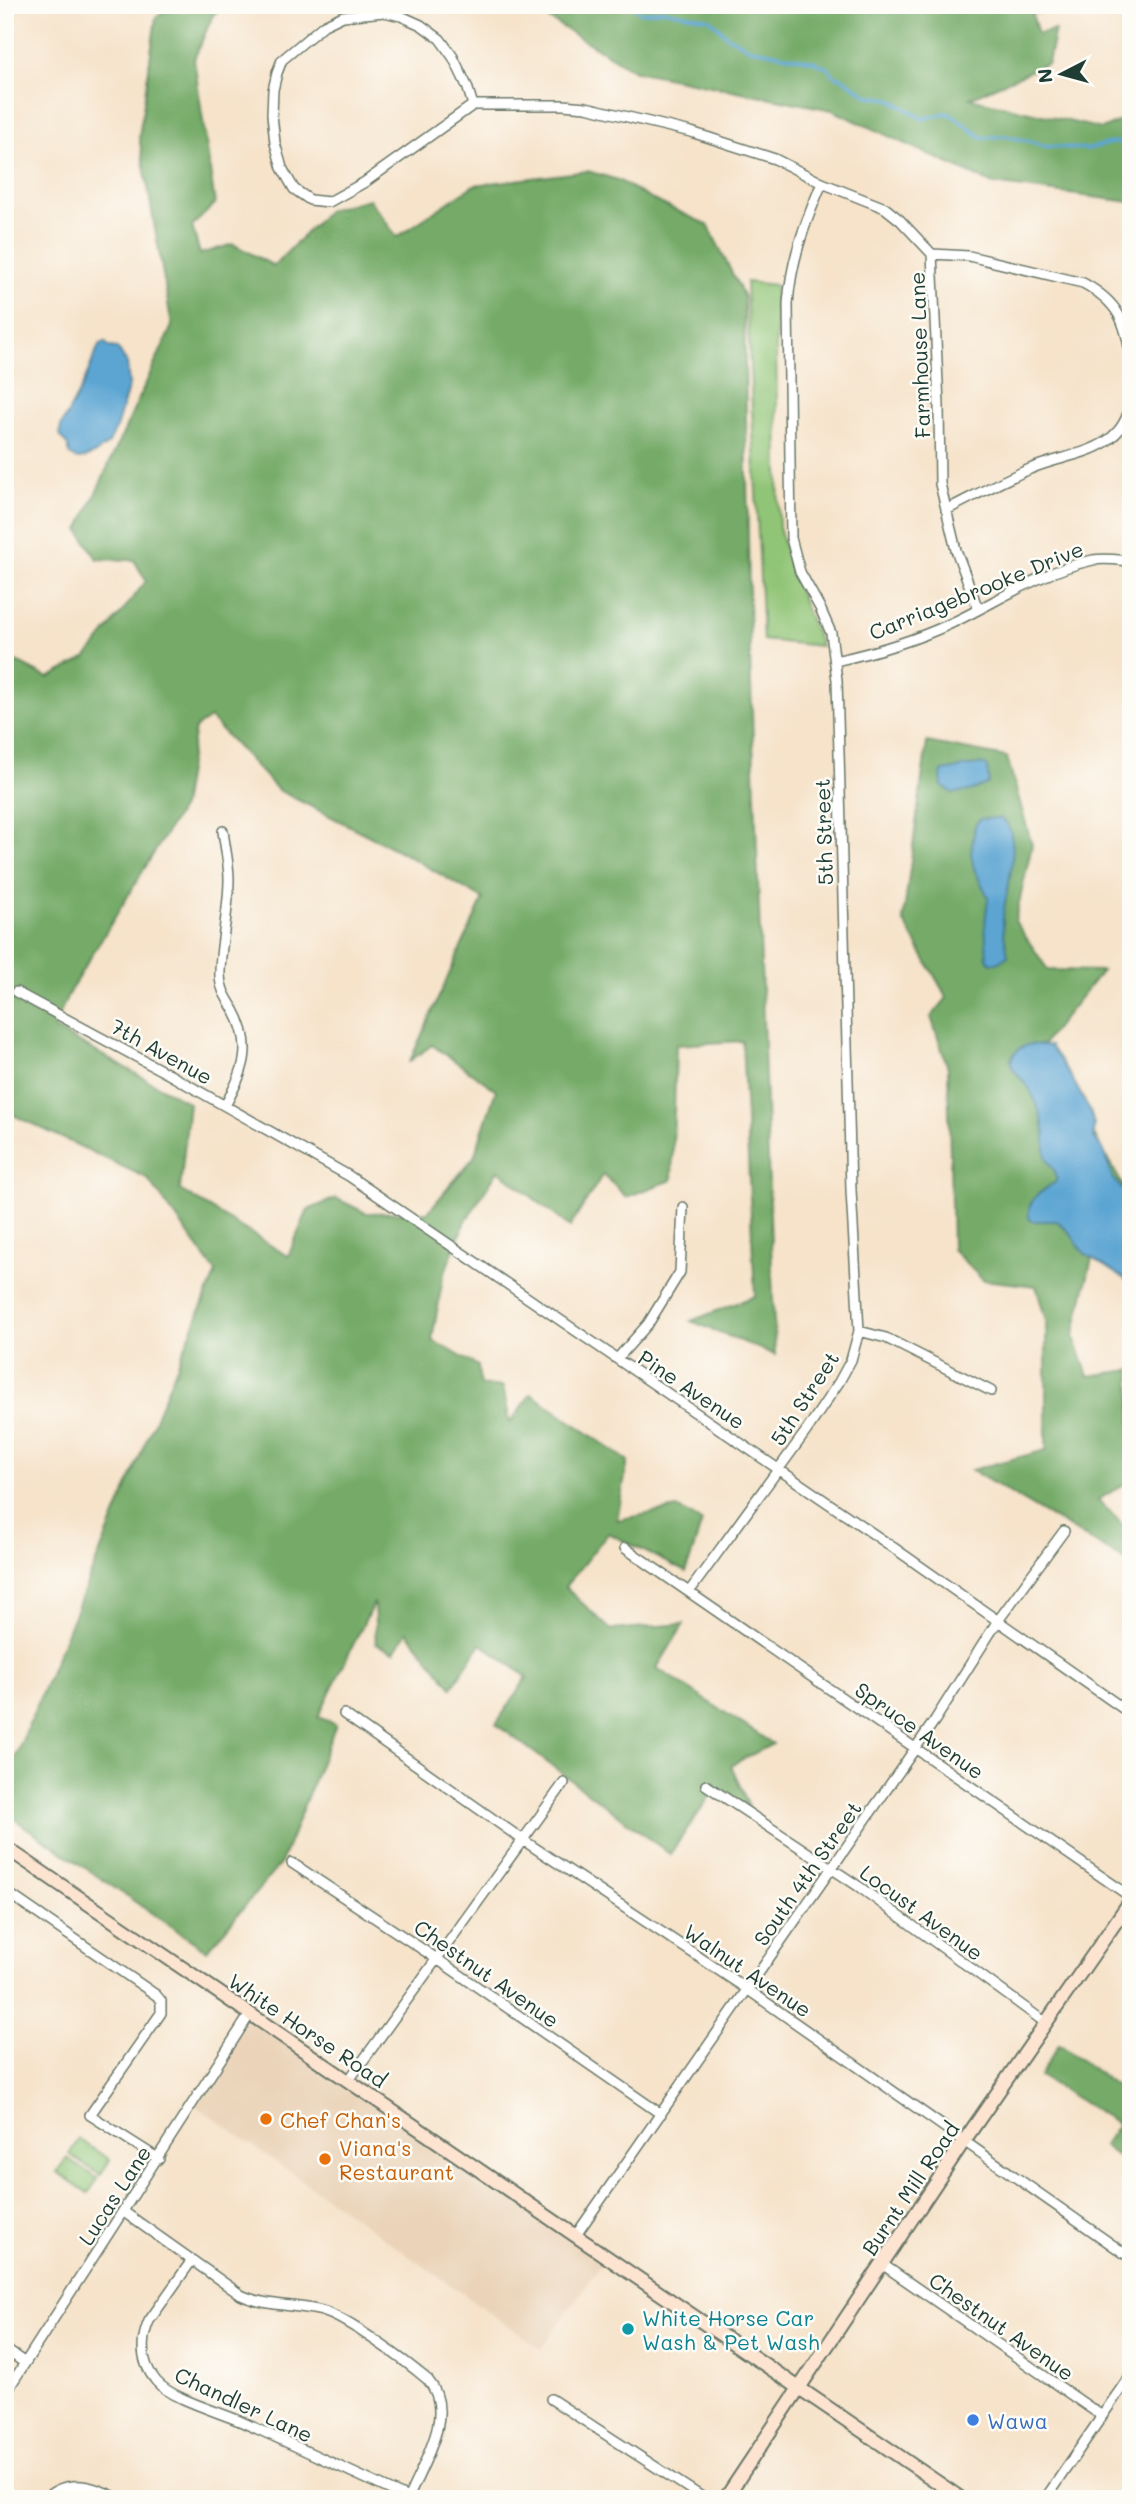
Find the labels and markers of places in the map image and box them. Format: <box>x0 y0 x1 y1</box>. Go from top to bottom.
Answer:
place label: Chef Chan's <box>280 2106 401 2133</box>
marker: Chef Chan's <box>258 2111 274 2127</box>
place label: Viana's Restaurant <box>339 2134 454 2185</box>
marker: Viana's Restaurant <box>317 2151 333 2167</box>
place label: White Horse Car Wash & Pet Wash <box>642 2304 820 2355</box>
marker: White Horse Car Wash & Pet Wash <box>620 2321 636 2337</box>
place label: Wawa <box>987 2407 1048 2434</box>
marker: Wawa <box>965 2412 981 2428</box>

